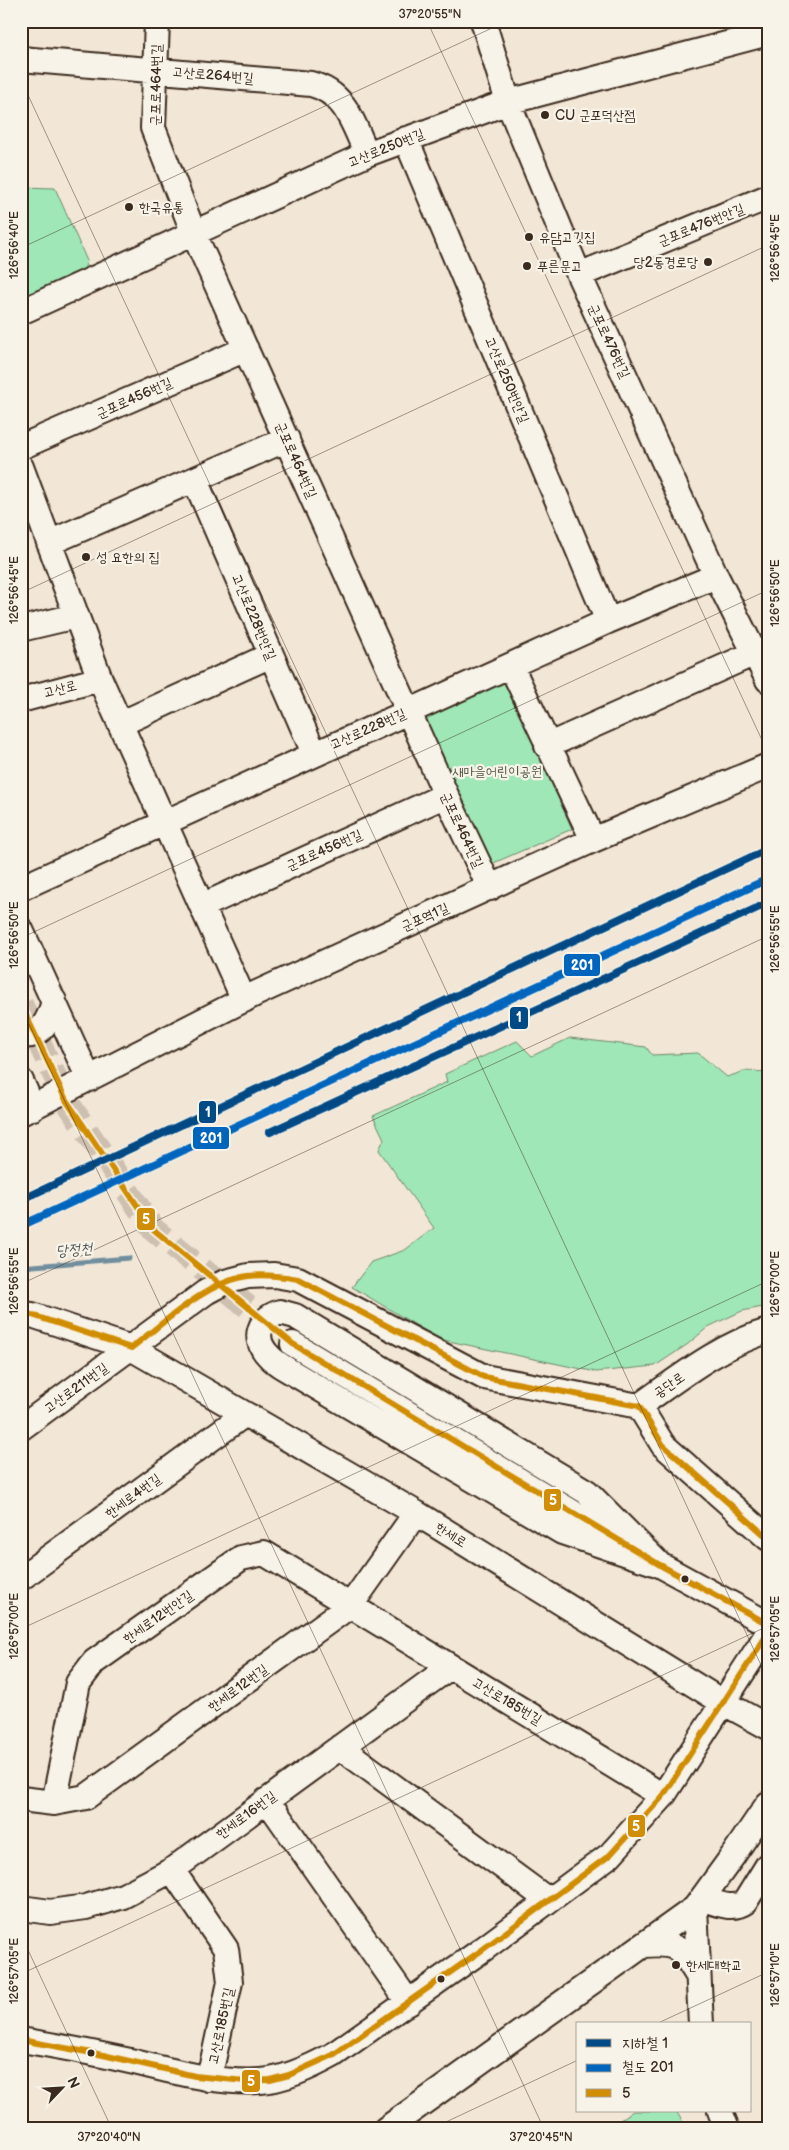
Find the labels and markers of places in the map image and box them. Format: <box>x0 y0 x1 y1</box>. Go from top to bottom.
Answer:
place label: CU 군포덕산점 <box>555 107 635 124</box>
marker: CU 군포덕산점 <box>539 109 551 121</box>
place label: 한국유통 <box>139 199 184 216</box>
marker: 한국유통 <box>123 201 135 213</box>
place label: 유담고깃집 <box>539 229 595 246</box>
marker: 유담고깃집 <box>523 231 535 243</box>
place label: 당2동경로당 <box>633 254 699 271</box>
marker: 당2동경로당 <box>702 256 714 268</box>
place label: 푸른문고 <box>537 258 582 275</box>
marker: 푸른문고 <box>521 260 533 272</box>
place label: 성 요한의 집 <box>96 549 160 566</box>
marker: 성 요한의 집 <box>80 551 92 563</box>
unlabelled marker <box>680 1574 690 1584</box>
place label: 한세대학교 <box>686 1957 742 1974</box>
marker: 한세대학교 <box>670 1959 682 1971</box>
unlabelled marker <box>436 1974 446 1984</box>
unlabelled marker <box>86 2048 96 2058</box>

